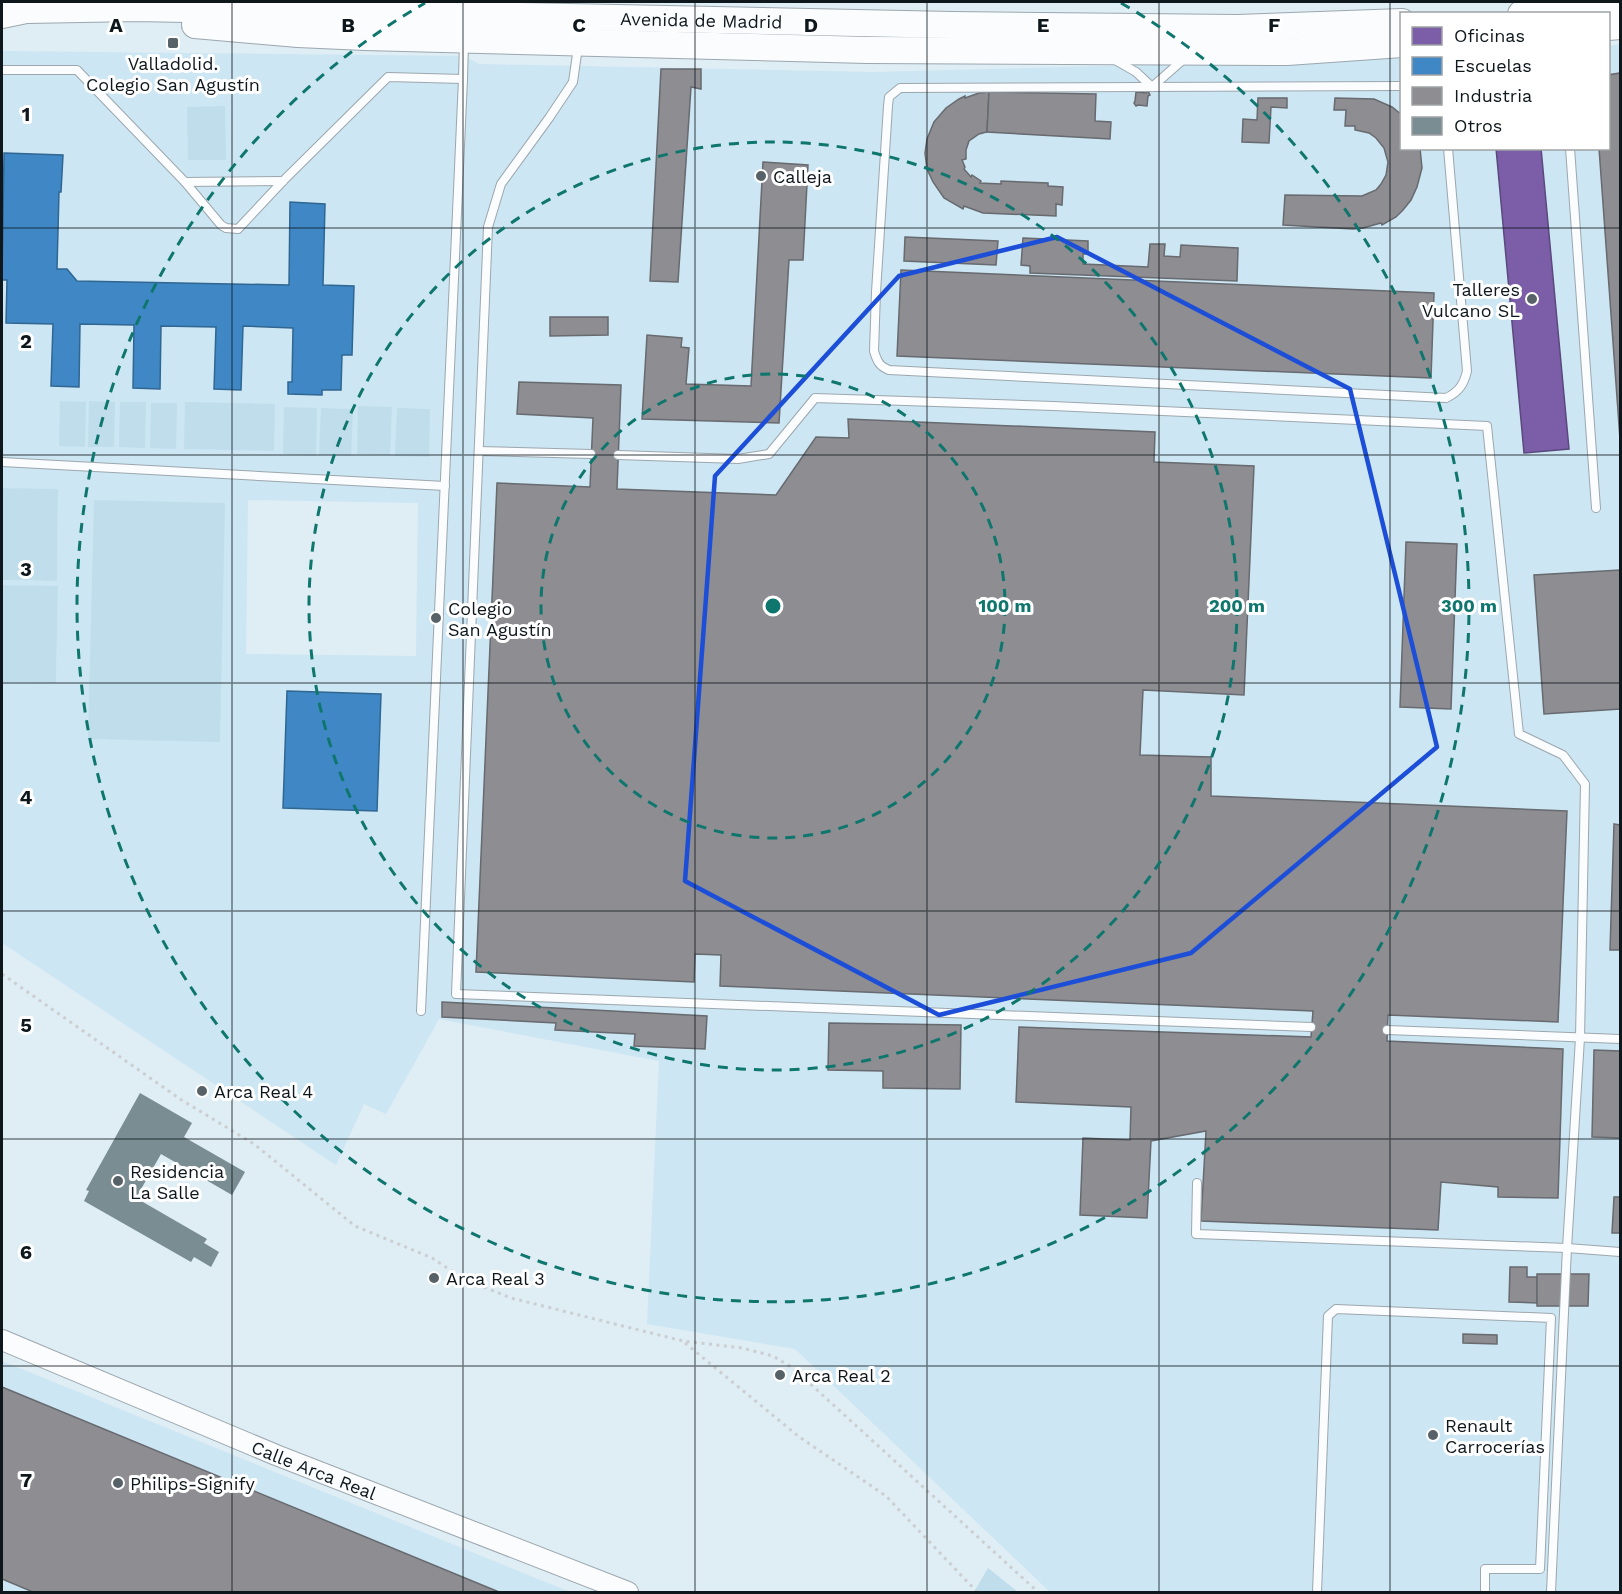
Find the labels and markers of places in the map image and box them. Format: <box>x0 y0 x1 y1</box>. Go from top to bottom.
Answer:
marker: Valladolid. Colegio San Agustín <box>166 36 180 50</box>
place label: Valladolid. Colegio San Agustín <box>86 53 260 95</box>
place label: Calleja <box>773 166 832 187</box>
marker: Calleja <box>754 169 768 183</box>
place label: Talleres Vulcano SL <box>1422 279 1520 321</box>
marker: Talleres Vulcano SL <box>1525 292 1539 306</box>
centre of rings <box>763 596 783 616</box>
place label: Colegio San Agustín <box>448 598 552 640</box>
marker: Colegio San Agustín <box>429 611 443 625</box>
place label: Arca Real 4 <box>214 1081 313 1102</box>
marker: Arca Real 4 <box>195 1084 209 1098</box>
place label: Residencia La Salle <box>130 1161 224 1203</box>
marker: Residencia La Salle <box>111 1174 125 1188</box>
place label: Arca Real 3 <box>446 1268 545 1289</box>
marker: Arca Real 3 <box>427 1271 441 1285</box>
place label: Arca Real 2 <box>792 1365 891 1386</box>
marker: Arca Real 2 <box>773 1368 787 1382</box>
place label: Renault Carrocerías <box>1445 1415 1545 1457</box>
marker: Renault Carrocerías <box>1426 1428 1440 1442</box>
place label: Philips-Signify <box>130 1473 256 1494</box>
marker: Philips-Signify <box>111 1476 125 1490</box>

